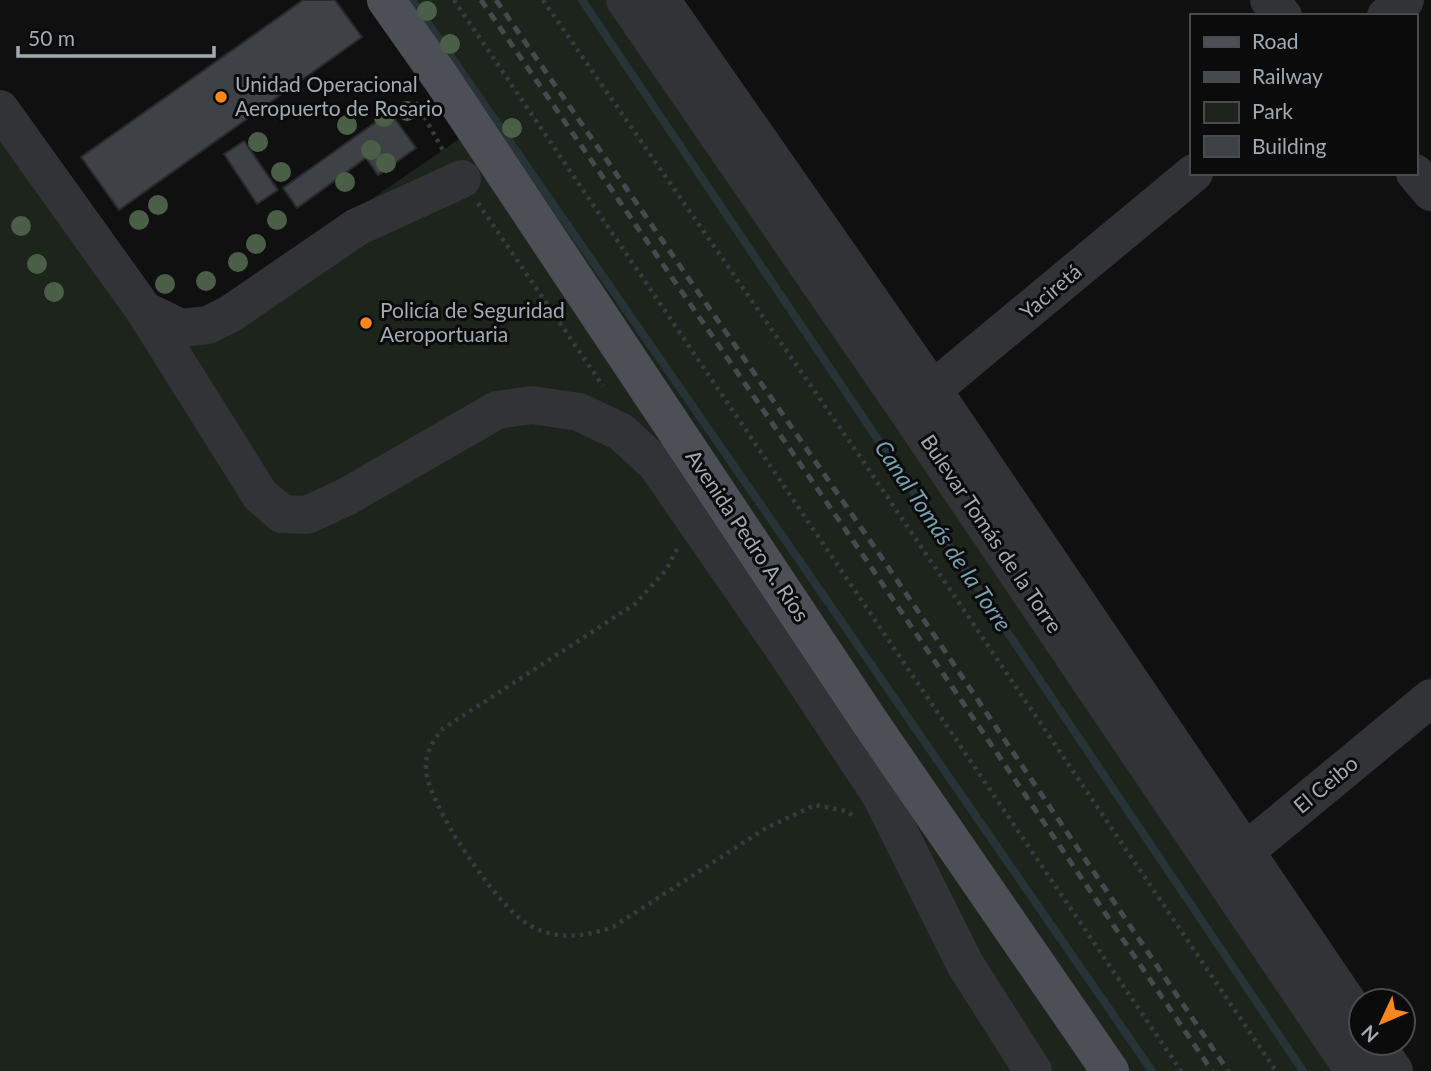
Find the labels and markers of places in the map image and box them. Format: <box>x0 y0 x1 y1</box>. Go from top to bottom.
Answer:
place label: Unidad Operacional Aeropuerto de Rosario <box>235 71 443 120</box>
marker: Unidad Operacional Aeropuerto de Rosario <box>213 89 229 105</box>
place label: Policía de Seguridad Aeroportuaria <box>380 297 565 346</box>
marker: Policía de Seguridad Aeroportuaria <box>358 315 374 331</box>

